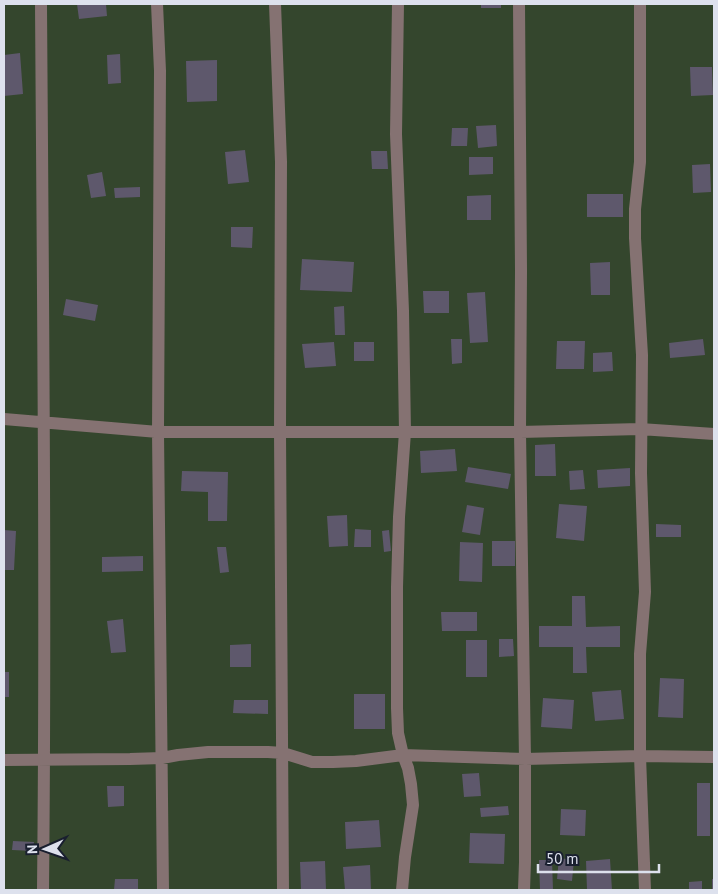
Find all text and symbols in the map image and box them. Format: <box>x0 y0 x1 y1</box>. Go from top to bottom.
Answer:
north arrow <box>20 824 70 874</box>
scale bar <box>538 842 659 874</box>
text: N <box>23 845 41 854</box>
text: 50 m <box>546 849 579 868</box>

